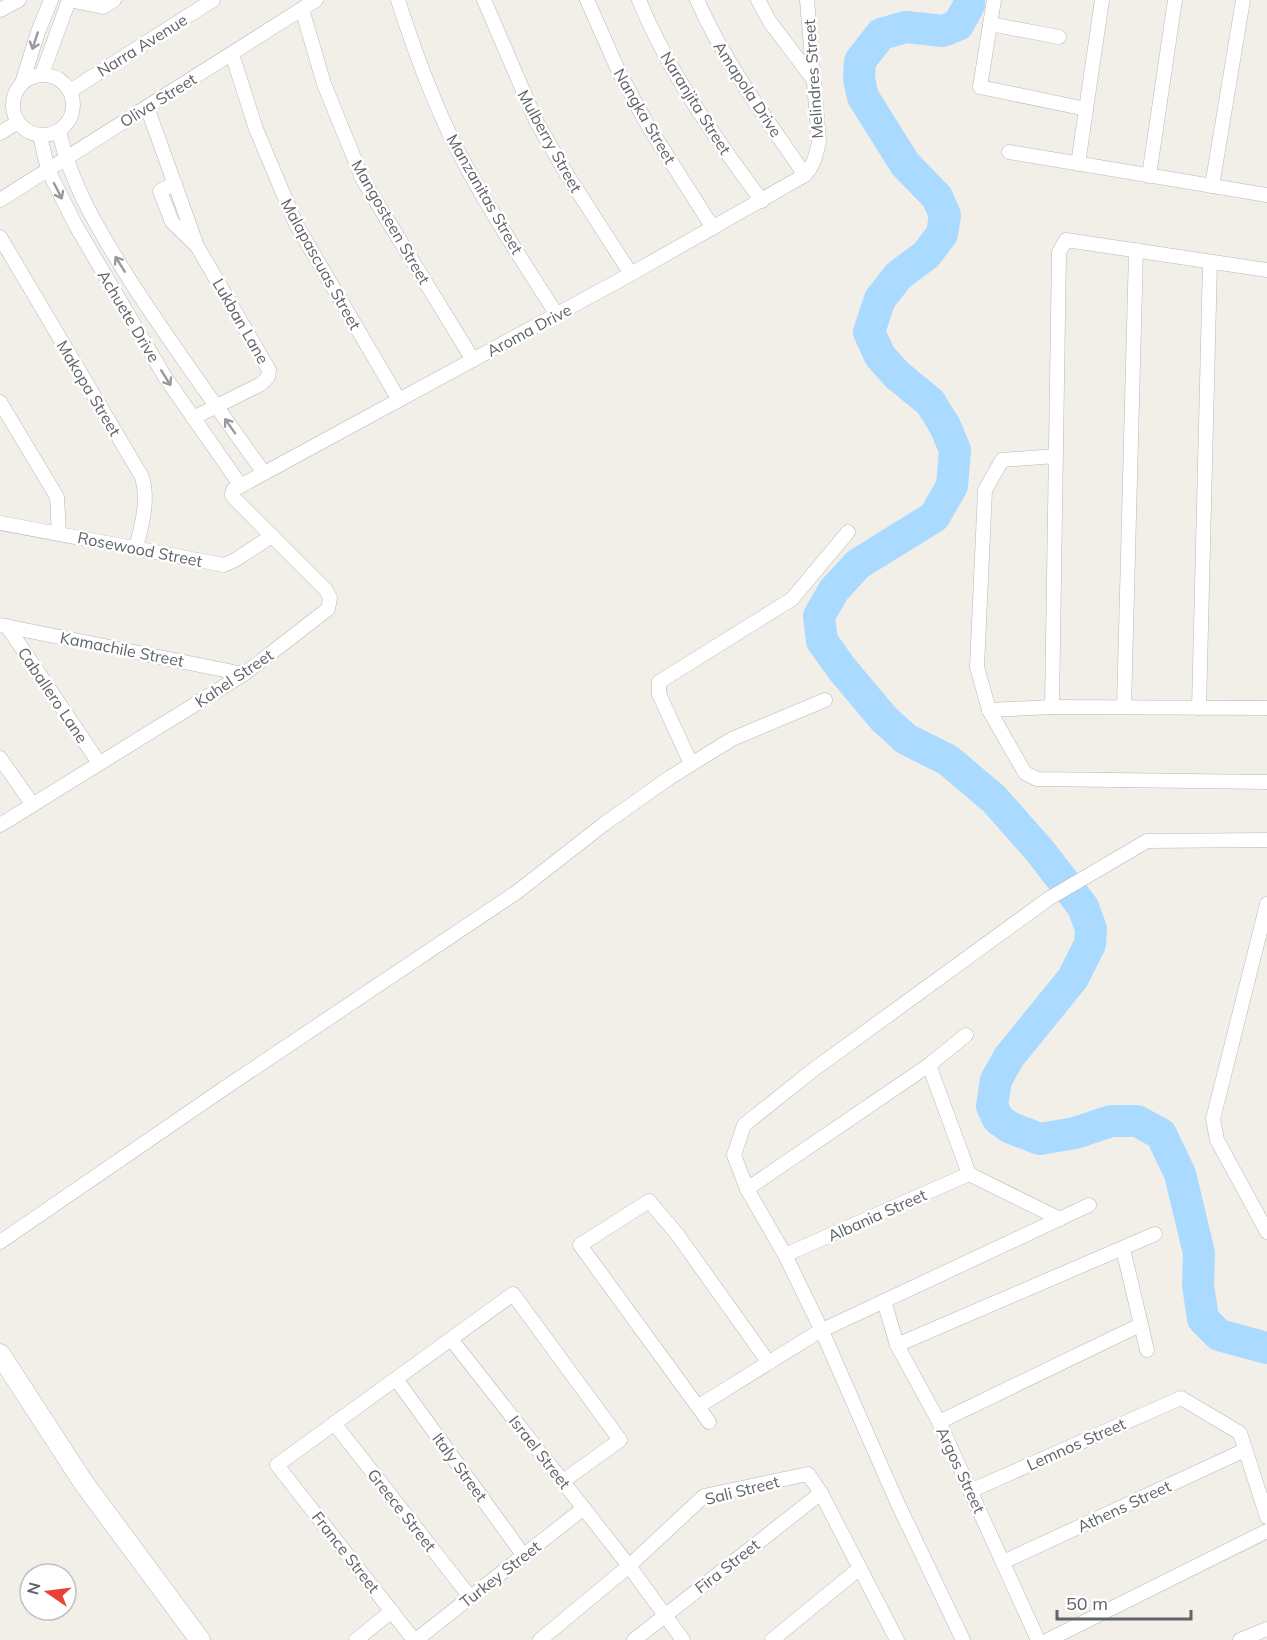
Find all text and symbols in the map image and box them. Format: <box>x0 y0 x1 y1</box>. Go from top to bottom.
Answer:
street label: Narra Avenue <box>93 9 191 81</box>
street label: Melindres Street <box>799 18 827 139</box>
one-way arrow <box>29 31 40 50</box>
street label: Amapola Drive <box>710 37 786 141</box>
street label: Naranjita Street <box>656 48 736 158</box>
street label: Nangka Street <box>610 65 681 168</box>
street label: Oliva Street <box>116 68 200 131</box>
street label: Mulberry Street <box>514 86 587 196</box>
street label: Manzanitas Street <box>443 130 528 258</box>
street label: Mangosteen Street <box>347 156 435 288</box>
one-way arrow <box>53 182 65 200</box>
street label: Malapascuas Street <box>277 195 366 333</box>
one-way arrow <box>114 256 126 273</box>
street label: Achuete Drive <box>94 266 164 366</box>
street label: Lukban Lane <box>209 275 273 367</box>
street label: Aroma Drive <box>483 299 575 361</box>
street label: Makopa Street <box>53 337 126 440</box>
one-way arrow <box>161 369 173 386</box>
one-way arrow <box>224 418 236 434</box>
street label: Rosewood Street <box>76 527 204 571</box>
street label: Kamachile Street <box>59 627 186 671</box>
street label: Caballero Lane <box>14 643 92 747</box>
street label: Kahel Street <box>191 644 277 711</box>
street label: Albania Street <box>825 1184 930 1246</box>
street label: Israel Street <box>505 1411 575 1493</box>
street label: Lemnos Street <box>1023 1413 1129 1475</box>
street label: Argos Street <box>932 1424 990 1517</box>
street label: Italy Street <box>428 1429 492 1506</box>
street label: Greece Street <box>363 1465 441 1556</box>
street label: Sali Street <box>703 1471 781 1509</box>
street label: Athens Street <box>1074 1475 1174 1536</box>
street label: France Street <box>308 1507 384 1597</box>
street label: Fira Street <box>691 1534 764 1597</box>
street label: Turkey Street <box>456 1536 545 1612</box>
north arrow <box>18 1562 78 1622</box>
text: N <box>22 1580 45 1597</box>
scale bar <box>1057 1583 1190 1621</box>
text: 50 m <box>1066 1592 1108 1615</box>

